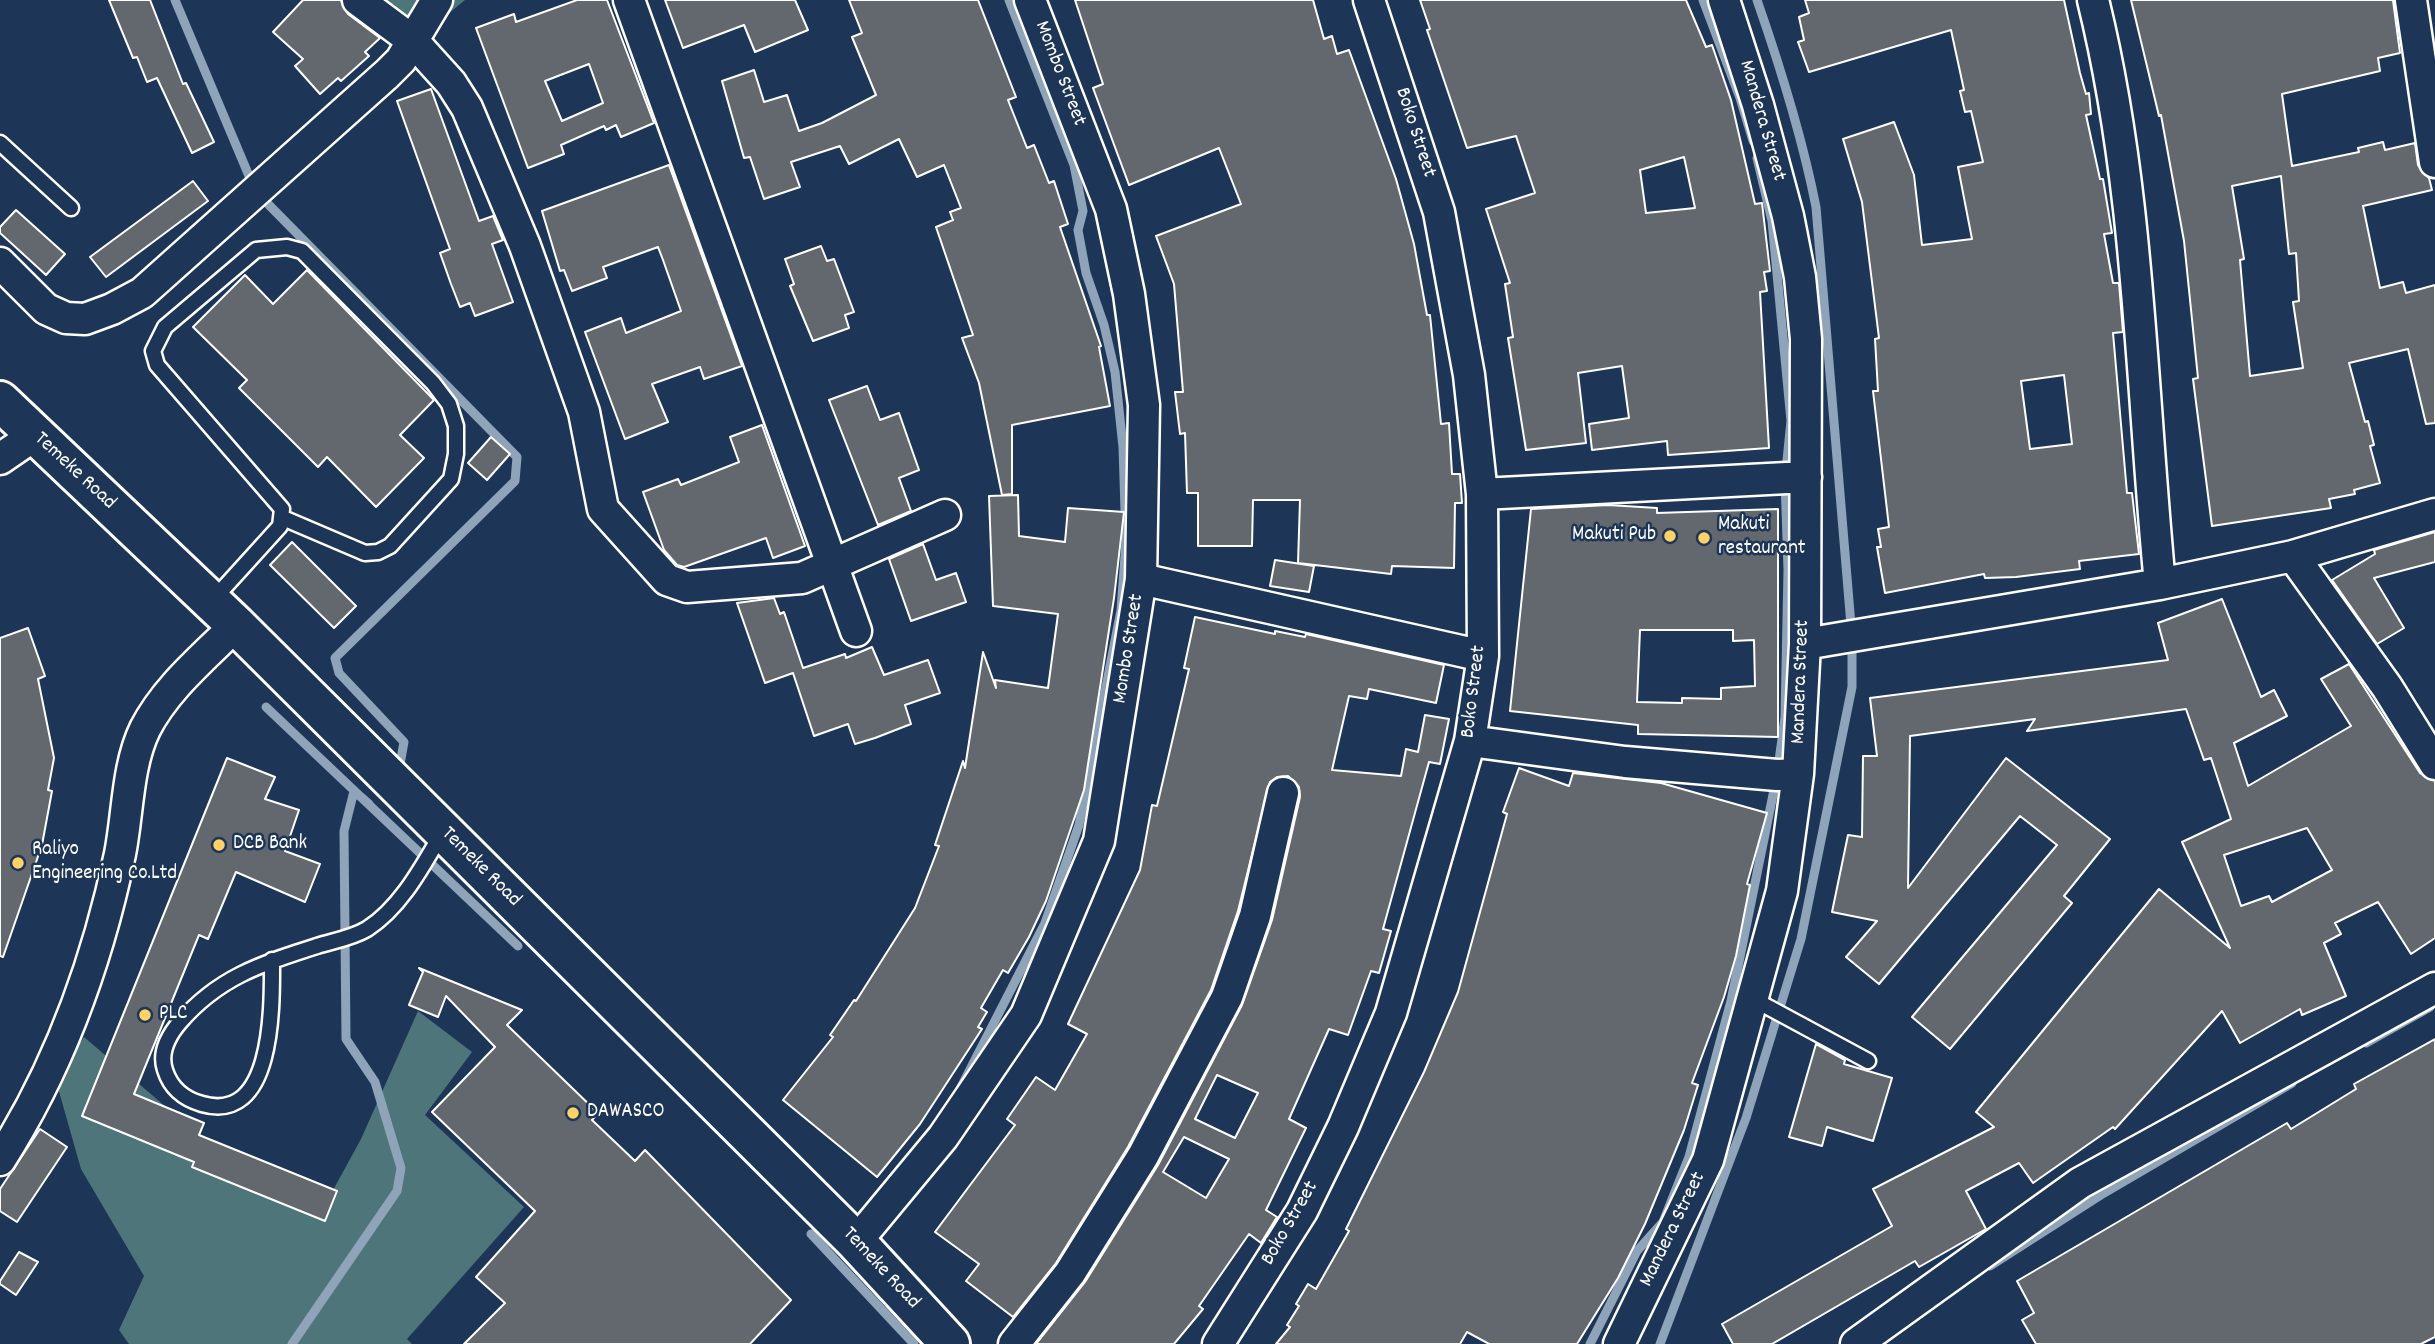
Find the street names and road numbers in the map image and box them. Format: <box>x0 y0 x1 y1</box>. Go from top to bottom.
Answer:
street label: Mombo Street <box>1027 18 1091 130</box>
street label: Mandera Street <box>1732 58 1790 184</box>
street label: Boko Street <box>1388 85 1440 181</box>
street label: Temeke Road <box>28 428 120 516</box>
street label: Mombo Street <box>1109 593 1151 705</box>
street label: Mandera Street <box>1787 619 1817 745</box>
street label: Boko Street <box>1457 644 1493 740</box>
street label: Temeke Road <box>435 823 525 913</box>
street label: Mandera Street <box>1635 1169 1713 1291</box>
street label: Boko Street <box>1257 1177 1325 1271</box>
street label: Temeke Road <box>836 1223 924 1315</box>

